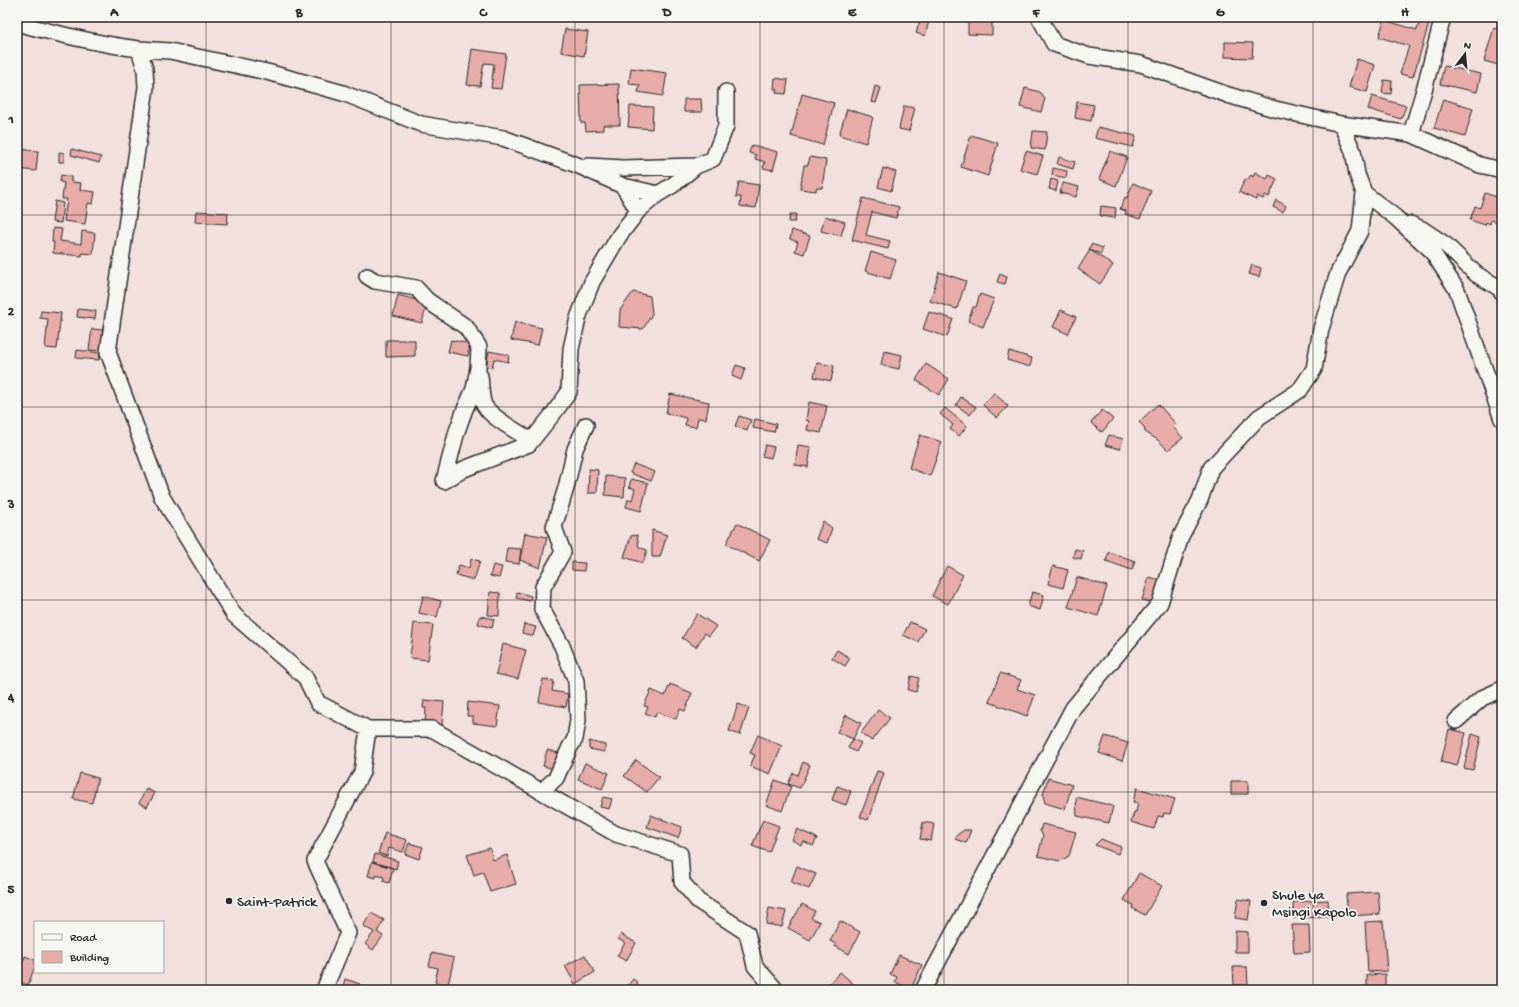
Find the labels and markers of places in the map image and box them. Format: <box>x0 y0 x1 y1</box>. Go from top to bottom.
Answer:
place label: Shule ya Msingi Kapolo <box>1272 887 1357 922</box>
place label: Saint-Patrick <box>237 894 318 912</box>
marker: Saint-Patrick <box>224 896 234 906</box>
marker: Shule ya Msingi Kapolo <box>1259 898 1269 908</box>

